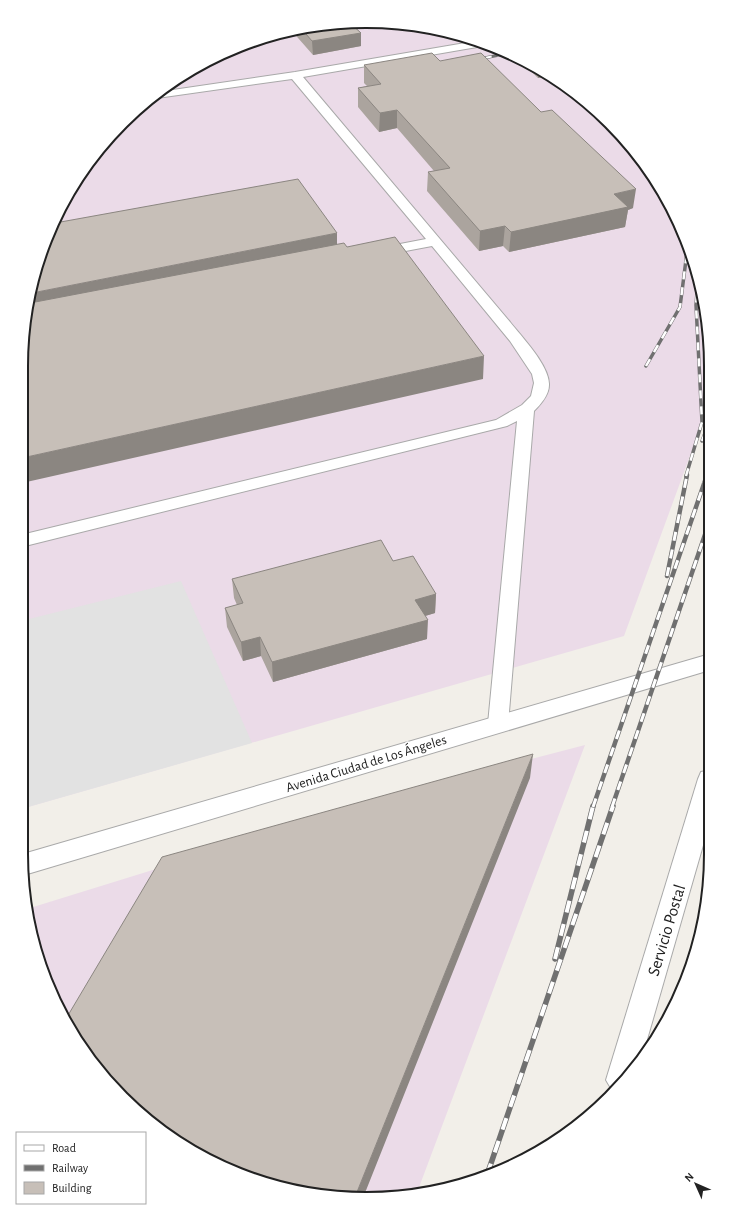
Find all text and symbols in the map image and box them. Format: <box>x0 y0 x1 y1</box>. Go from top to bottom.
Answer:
street label: Avenida Ciudad de Los Ángeles <box>283 730 448 795</box>
street label: Servicio Postal <box>645 882 688 978</box>
legend <box>16 1132 146 1204</box>
text: Road <box>52 1142 76 1154</box>
text: Railway <box>52 1162 88 1175</box>
north arrow <box>676 1164 716 1204</box>
text: N <box>683 1171 696 1184</box>
text: Building <box>52 1182 92 1194</box>

